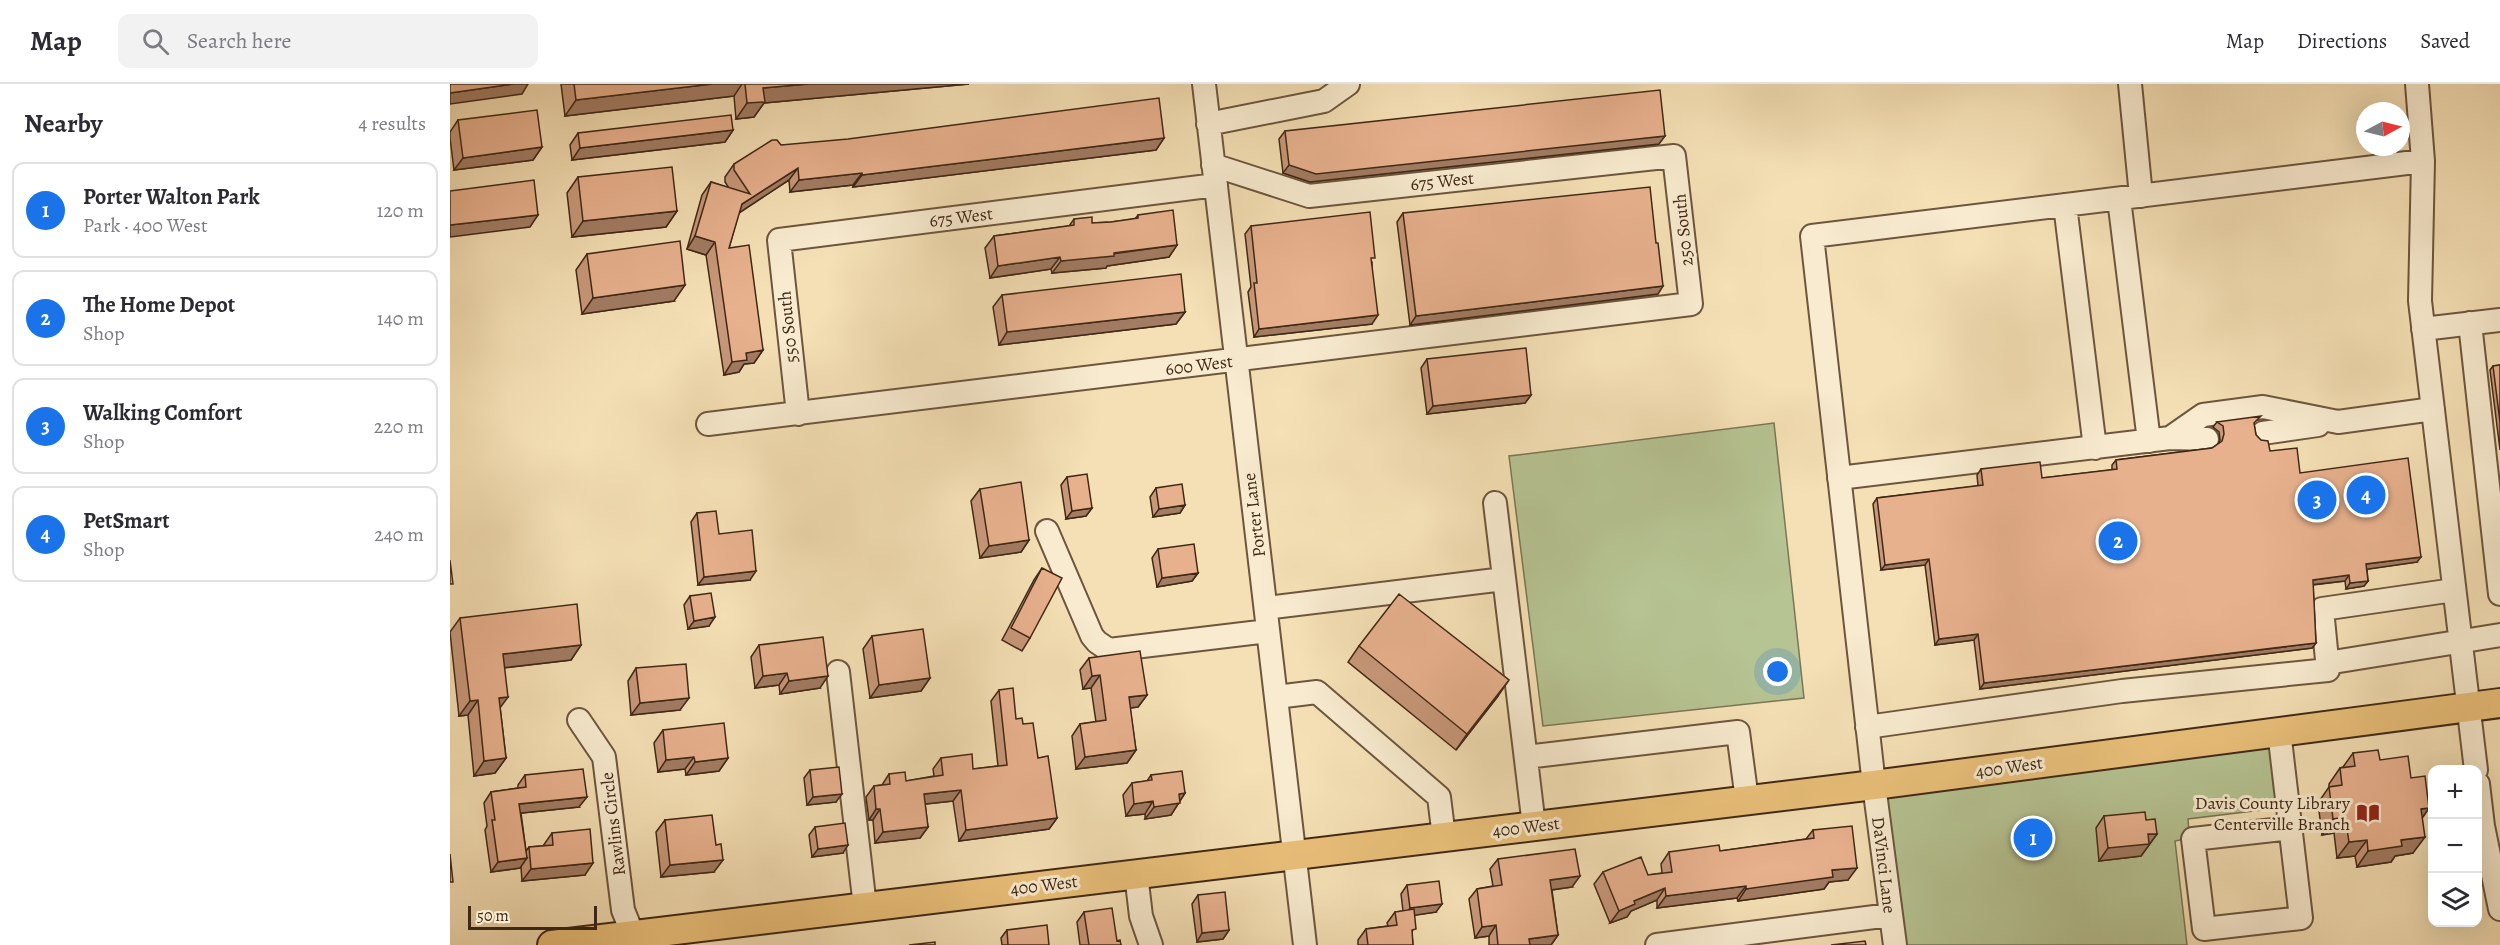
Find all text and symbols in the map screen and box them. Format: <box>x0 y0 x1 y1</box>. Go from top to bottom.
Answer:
search box <box>118 14 538 68</box>
text: Map <box>30 22 82 60</box>
icon: search <box>139 25 172 58</box>
text: Search here <box>187 26 291 56</box>
text: Map <box>2226 27 2264 55</box>
text: Directions <box>2297 27 2387 55</box>
text: Saved <box>2420 27 2470 55</box>
north arrow <box>2356 102 2410 156</box>
text: Nearby <box>24 106 103 141</box>
text: 4 results <box>358 110 426 137</box>
street label: 675 West <box>1409 166 1475 196</box>
text: Porter Walton Park <box>83 182 260 212</box>
street label: 250 South <box>1667 192 1699 268</box>
text: 1 <box>42 197 49 224</box>
text: 120 m <box>376 197 424 224</box>
street label: 675 West <box>928 201 994 233</box>
text: Park · 400 West <box>83 212 208 239</box>
text: The Home Depot <box>83 290 235 320</box>
street label: 550 South <box>772 290 804 364</box>
text: 2 <box>41 305 50 332</box>
text: 140 m <box>377 305 424 332</box>
text: Shop <box>83 320 125 347</box>
street label: 600 West <box>1164 349 1234 381</box>
text: Walking Comfort <box>83 398 242 428</box>
text: 3 <box>41 413 50 440</box>
text: 220 m <box>374 413 424 440</box>
text: Shop <box>83 428 125 455</box>
street label: Porter Lane <box>1237 471 1271 559</box>
pin: 4 <box>2346 472 2386 518</box>
pin: 3 <box>2298 478 2336 522</box>
text: PetSmart <box>83 506 169 536</box>
pin: 2 <box>2098 518 2138 564</box>
text: 4 <box>41 521 50 548</box>
text: 240 m <box>374 521 424 548</box>
text: Shop <box>83 536 125 563</box>
your location <box>1763 657 1792 686</box>
street label: 400 West <box>1974 750 2044 784</box>
map controls <box>2428 765 2482 927</box>
button: + <box>2428 765 2482 819</box>
street label: Rawlins Circle <box>595 771 631 877</box>
place label: Davis County Library Centerville Branch <box>2195 791 2351 836</box>
library icon: Davis County Library Centerville Branch <box>2355 800 2381 826</box>
street label: 400 West <box>1491 811 1561 843</box>
street label: DaVinci Lane <box>1866 815 1902 915</box>
pin: 1 <box>2014 816 2052 861</box>
button: − <box>2428 819 2482 873</box>
street label: 400 West <box>1009 869 1079 901</box>
button: layers <box>2428 873 2482 927</box>
scale bar <box>468 903 597 930</box>
text: 50 m <box>477 905 509 927</box>

